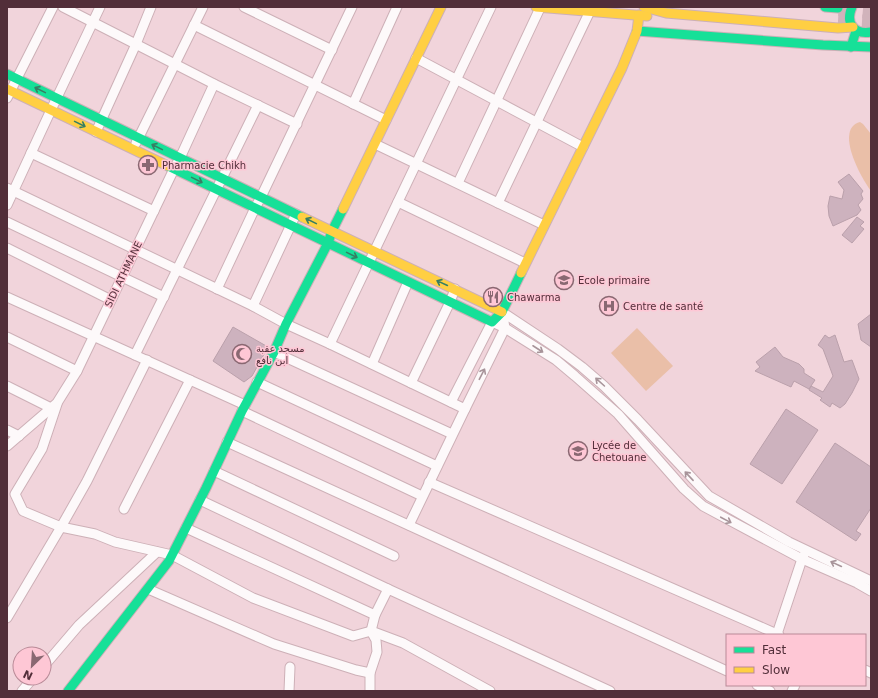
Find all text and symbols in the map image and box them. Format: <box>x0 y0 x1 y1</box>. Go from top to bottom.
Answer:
one-way arrow <box>34 86 46 93</box>
one-way arrow <box>74 121 86 128</box>
one-way arrow <box>151 142 163 150</box>
pharmacy icon: Pharmacie Chikh <box>137 154 159 176</box>
place label: Pharmacie Chikh <box>162 160 246 171</box>
one-way arrow <box>191 177 203 184</box>
one-way arrow <box>306 217 318 224</box>
street label: SIDI ATHMANE <box>103 239 144 309</box>
one-way arrow <box>346 252 358 259</box>
school or university icon: Ecole primaire <box>553 269 575 291</box>
place label: Ecole primaire <box>578 275 650 286</box>
one-way arrow <box>436 279 448 286</box>
restaurant icon: Chawarma <box>482 286 504 308</box>
place label: Chawarma <box>507 292 561 303</box>
hospital icon: Centre de santé <box>598 295 620 317</box>
place label: Centre de santé <box>623 301 703 312</box>
mosque icon: مسجد عقبة ابن نافع <box>231 343 253 365</box>
place label: مسجد عقبة ابن نافع <box>256 343 305 367</box>
one-way arrow <box>532 345 544 353</box>
one-way arrow <box>479 368 486 380</box>
one-way arrow <box>594 378 605 387</box>
school or university icon: Lycée de Chetouane <box>567 440 589 462</box>
place label: Lycée de Chetouane <box>592 440 646 463</box>
one-way arrow <box>685 471 694 481</box>
one-way arrow <box>720 516 732 524</box>
one-way arrow <box>830 560 842 567</box>
legend <box>726 634 866 686</box>
text: Fast <box>762 643 786 657</box>
north arrow <box>12 646 52 686</box>
text: Slow <box>762 663 790 677</box>
text: N <box>21 667 35 682</box>

